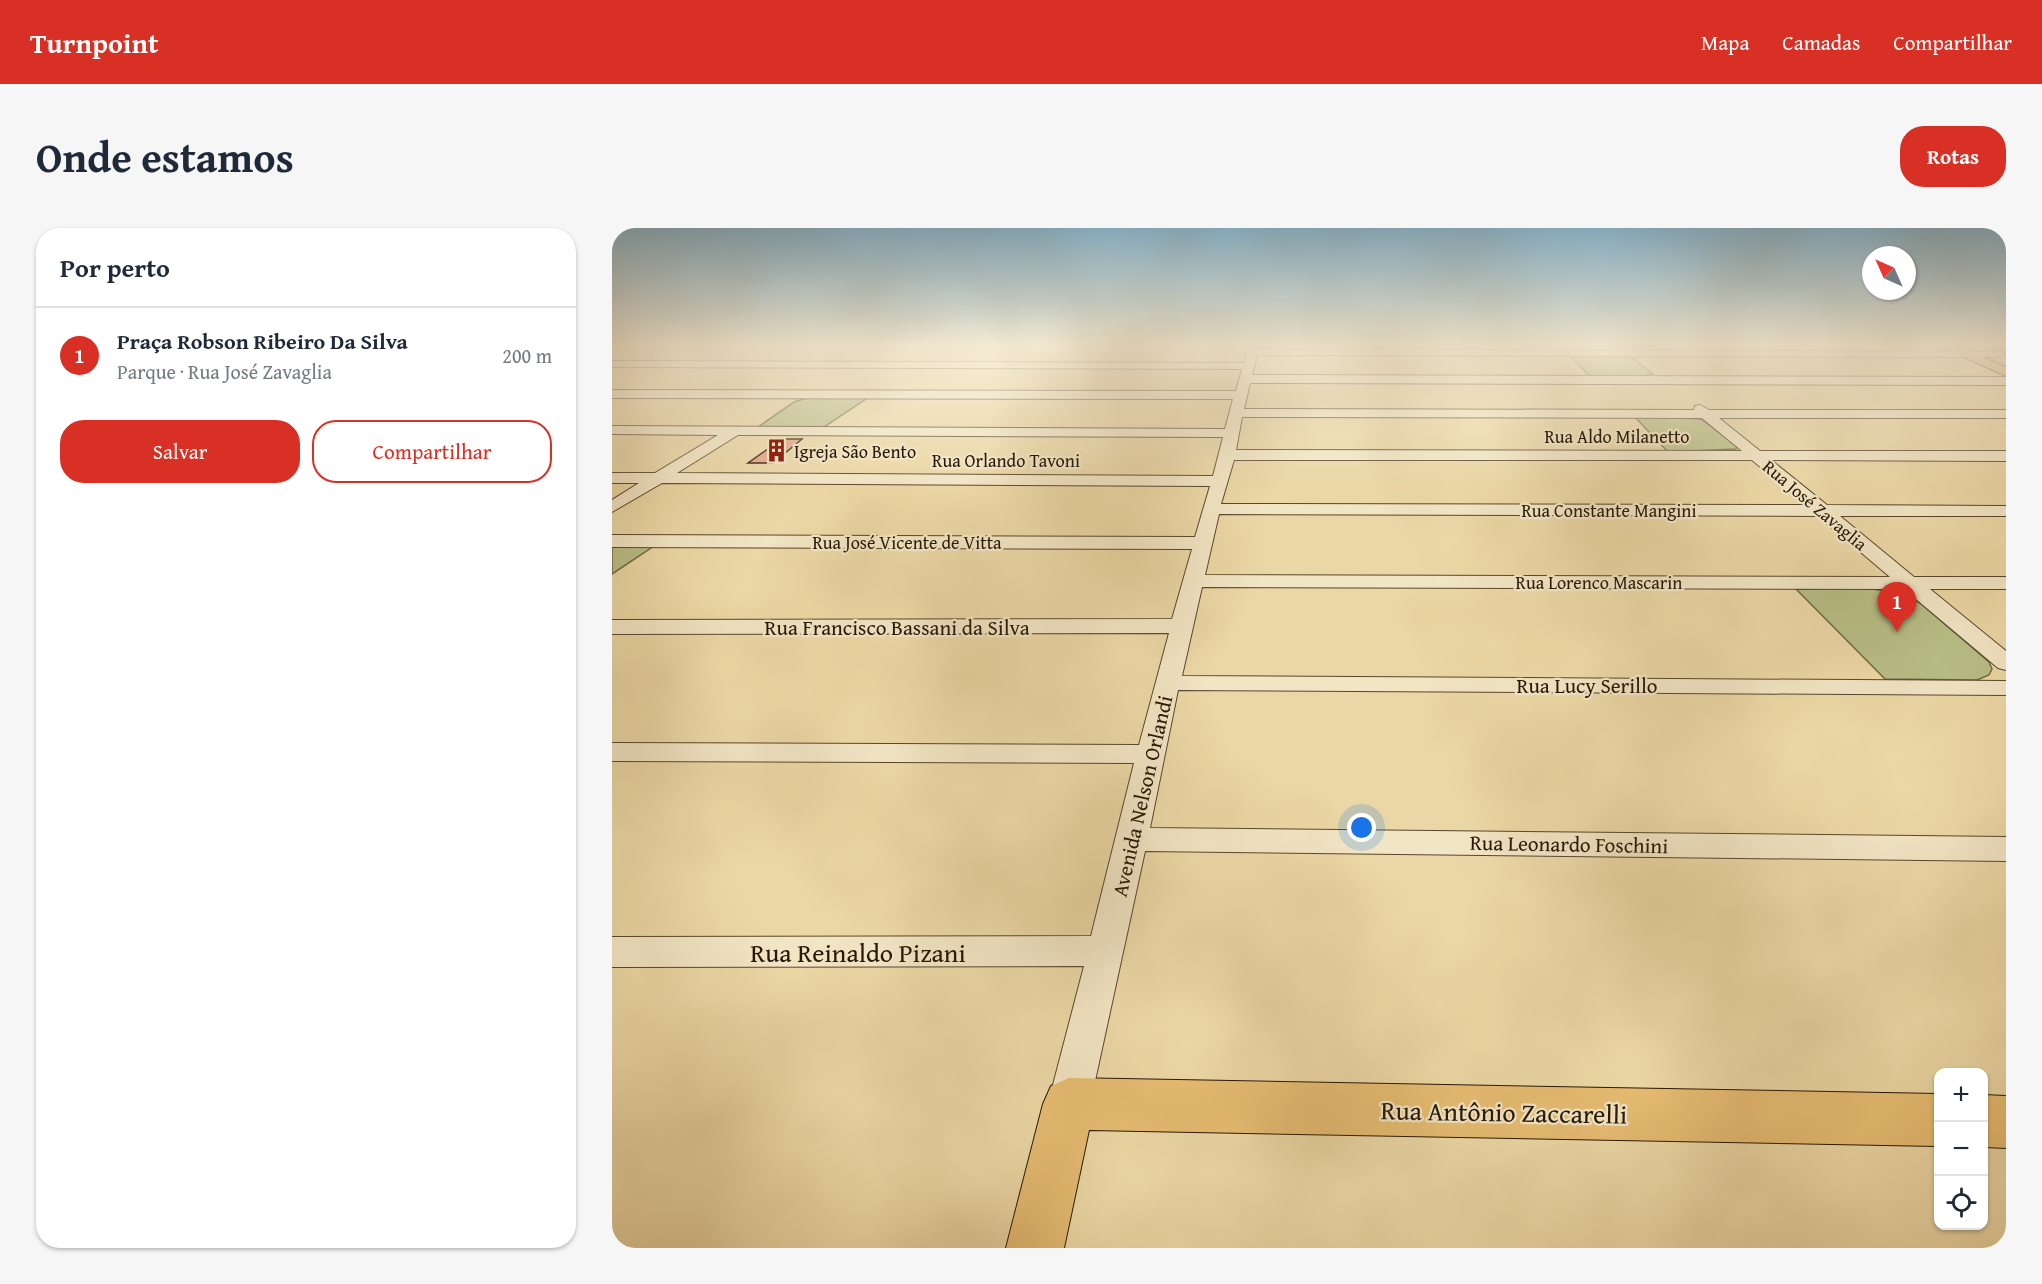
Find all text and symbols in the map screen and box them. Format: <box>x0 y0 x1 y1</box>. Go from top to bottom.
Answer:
text: Turnpoint <box>30 22 159 63</box>
text: Mapa <box>1701 27 1749 58</box>
text: Camadas <box>1782 27 1860 58</box>
text: Compartilhar <box>1893 27 2012 58</box>
text: Onde estamos <box>36 126 294 187</box>
button: Rotas <box>1900 126 2006 187</box>
north arrow <box>1862 246 1916 300</box>
text: Por perto <box>60 248 170 287</box>
text: Praça Robson Ribeiro Da Silva <box>117 325 408 357</box>
text: 1 <box>74 341 85 370</box>
text: 200 m <box>502 341 552 370</box>
text: Parque · Rua José Zavaglia <box>117 357 332 386</box>
button: Salvar <box>60 420 300 483</box>
button: Compartilhar <box>312 420 552 483</box>
street label: Rua Aldo Milanetto <box>1544 423 1690 450</box>
building icon: Igreja São Bento <box>763 438 789 464</box>
place label: Igreja São Bento <box>794 438 916 465</box>
street label: Rua Orlando Tavoni <box>932 447 1080 474</box>
street label: Rua José Zavaglia <box>1757 453 1874 557</box>
street label: Rua Constante Mangini <box>1521 497 1697 524</box>
street label: Rua José Vicente de Vitta <box>812 529 1002 556</box>
street label: Rua Lorenco Mascarin <box>1516 569 1682 596</box>
pin: 1 <box>1878 582 1916 632</box>
street label: Rua Francisco Bassani da Silva <box>764 612 1030 643</box>
street label: Rua Lucy Serillo <box>1516 670 1658 701</box>
street label: Avenida Nelson Orlandi <box>1104 692 1180 900</box>
your location <box>1347 813 1376 842</box>
street label: Rua Leonardo Foschini <box>1470 827 1669 861</box>
street label: Rua Reinaldo Pizani <box>750 933 966 972</box>
map controls <box>1934 1068 1988 1230</box>
button: + <box>1934 1068 1988 1122</box>
street label: Rua Antônio Zaccarelli <box>1380 1090 1628 1134</box>
button: − <box>1934 1122 1988 1176</box>
button: locate <box>1934 1176 1988 1230</box>

